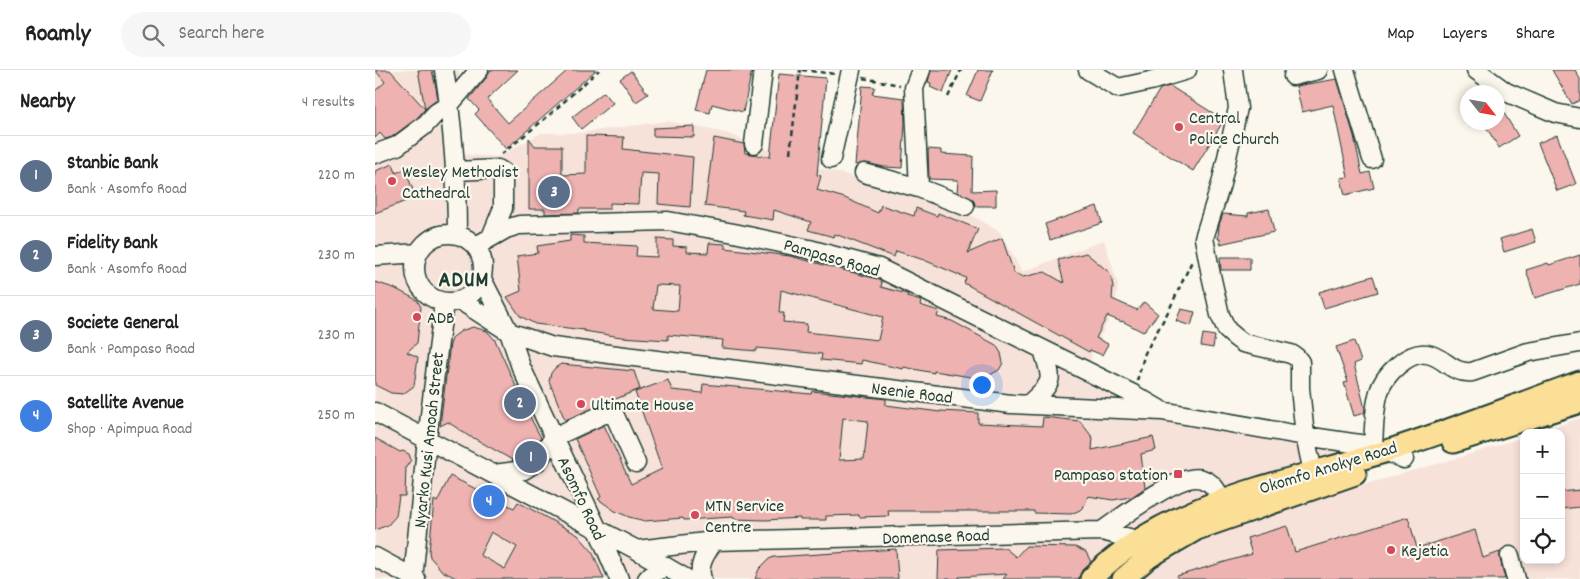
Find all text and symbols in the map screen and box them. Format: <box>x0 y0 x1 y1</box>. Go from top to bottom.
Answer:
search box <box>121 12 471 57</box>
text: Roamly <box>25 18 91 52</box>
icon: search <box>139 21 167 49</box>
text: Search here <box>179 21 264 48</box>
text: Map <box>1387 22 1414 47</box>
text: Layers <box>1442 22 1488 47</box>
text: Share <box>1516 22 1555 47</box>
north arrow <box>1460 85 1505 130</box>
text: Nearby <box>20 88 75 118</box>
text: 4 results <box>302 91 355 114</box>
place label: Central Police Church <box>1189 107 1279 153</box>
marker: Central Police Church <box>1173 121 1185 133</box>
text: Stanbic Bank <box>67 151 158 178</box>
place label: Wesley Methodist Cathedral <box>402 161 519 207</box>
text: 1 <box>34 164 38 187</box>
text: 220 m <box>318 164 355 187</box>
pin: 3 <box>538 173 570 211</box>
marker: Wesley Methodist Cathedral <box>386 175 398 187</box>
text: Bank · Asomfo Road <box>67 178 187 201</box>
text: Fidelity Bank <box>67 231 158 258</box>
street label: Pampaso Road <box>780 234 882 285</box>
text: 2 <box>33 244 40 267</box>
text: 230 m <box>318 244 355 267</box>
text: Bank · Asomfo Road <box>67 258 187 281</box>
district label: ADUM <box>439 266 489 297</box>
place label: ADB <box>427 307 455 332</box>
text: Societe General <box>67 311 179 338</box>
marker: ADB <box>411 311 423 323</box>
text: 3 <box>32 324 40 347</box>
text: 230 m <box>318 324 355 347</box>
text: Bank · Pampaso Road <box>67 338 195 361</box>
street label: Nyarko Kusi Amoah Street <box>409 351 452 529</box>
your location <box>969 372 995 398</box>
street label: Nsenie Road <box>870 377 954 412</box>
pin: 2 <box>504 384 536 422</box>
text: Satellite Avenue <box>67 391 184 418</box>
place label: Ultimate House <box>591 394 694 419</box>
marker: Ultimate House <box>575 398 587 410</box>
text: 4 <box>33 404 39 427</box>
text: 250 m <box>317 404 355 427</box>
text: Shop · Apimpua Road <box>67 418 192 441</box>
map controls <box>1520 429 1565 564</box>
button: + <box>1520 429 1565 474</box>
street label: Okomfo Anokye Road <box>1257 437 1401 502</box>
pin: 1 <box>515 438 547 476</box>
street label: Asomfo Road <box>549 453 610 545</box>
place label: Pampaso station <box>1054 464 1168 489</box>
marker: Pampaso station <box>1172 468 1184 480</box>
button: − <box>1520 474 1565 519</box>
pin: 4 <box>473 482 505 520</box>
place label: MTN Service Centre <box>705 495 784 541</box>
marker: MTN Service Centre <box>689 509 701 521</box>
button: locate <box>1520 519 1565 564</box>
street label: Domenase Road <box>882 524 990 553</box>
place label: Kejetia <box>1401 540 1449 565</box>
marker: Kejetia <box>1385 544 1397 556</box>

